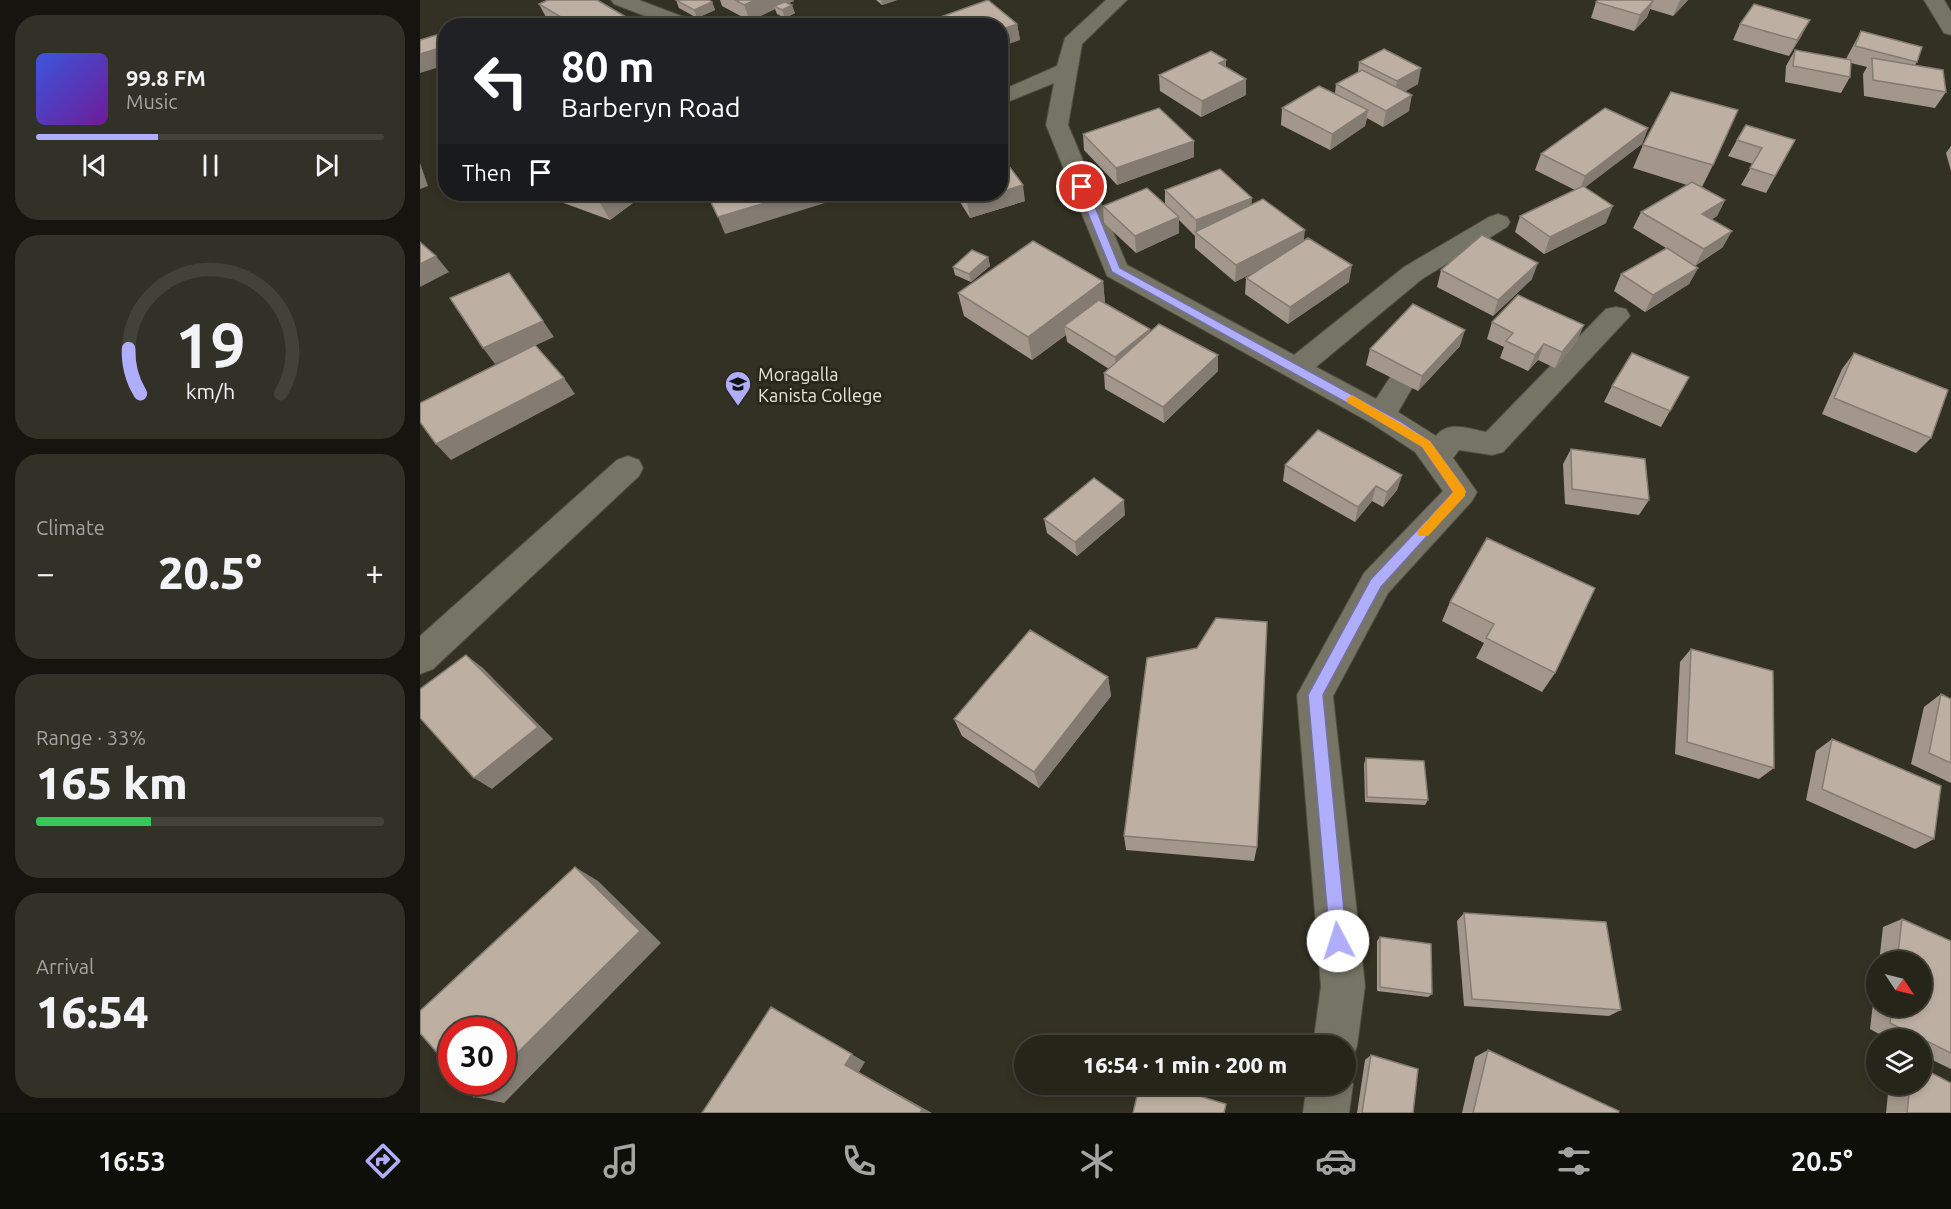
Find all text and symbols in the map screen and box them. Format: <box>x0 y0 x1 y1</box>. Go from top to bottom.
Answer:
icon: left <box>462 42 540 120</box>
text: 80 m <box>561 43 655 90</box>
text: 99.8 FM <box>126 65 206 90</box>
text: Music <box>126 90 178 113</box>
text: Barberyn Road <box>561 92 741 122</box>
icon: previous <box>78 149 111 182</box>
icon: pause <box>194 149 227 182</box>
icon: next <box>310 149 343 182</box>
icon: arrive <box>524 156 557 189</box>
text: Then <box>462 160 512 185</box>
pin <box>1056 161 1107 212</box>
icon: arrive <box>1065 170 1098 203</box>
text: 19 <box>175 310 245 380</box>
place label: Moragalla Kanista College <box>758 364 882 405</box>
school or university icon: Moragalla Kanista College <box>723 369 753 407</box>
text: km/h <box>185 379 235 403</box>
text: Climate <box>36 516 105 539</box>
text: 20.5° <box>158 547 262 598</box>
text: − <box>36 554 55 591</box>
text: + <box>365 554 384 591</box>
text: Range · 33% <box>36 726 146 749</box>
text: 165 km <box>36 757 188 808</box>
position arrow <box>1306 909 1370 973</box>
north arrow <box>1866 951 1932 1017</box>
map controls <box>1866 951 1932 1095</box>
text: Arrival <box>36 955 94 978</box>
text: 16:54 <box>36 986 149 1037</box>
speed limit sign: 30 <box>438 1017 516 1095</box>
button: layers <box>1866 1029 1932 1095</box>
text: 16:54 · 1 min · 200 m <box>1083 1052 1287 1077</box>
icon: directions <box>362 1140 404 1182</box>
icon: music <box>600 1140 642 1182</box>
icon: phone <box>838 1140 880 1182</box>
icon: climate <box>1076 1140 1118 1182</box>
icon: car <box>1315 1140 1357 1182</box>
icon: filters <box>1553 1140 1595 1182</box>
text: 16:53 <box>98 1146 166 1176</box>
text: 20.5° <box>1791 1146 1853 1176</box>

